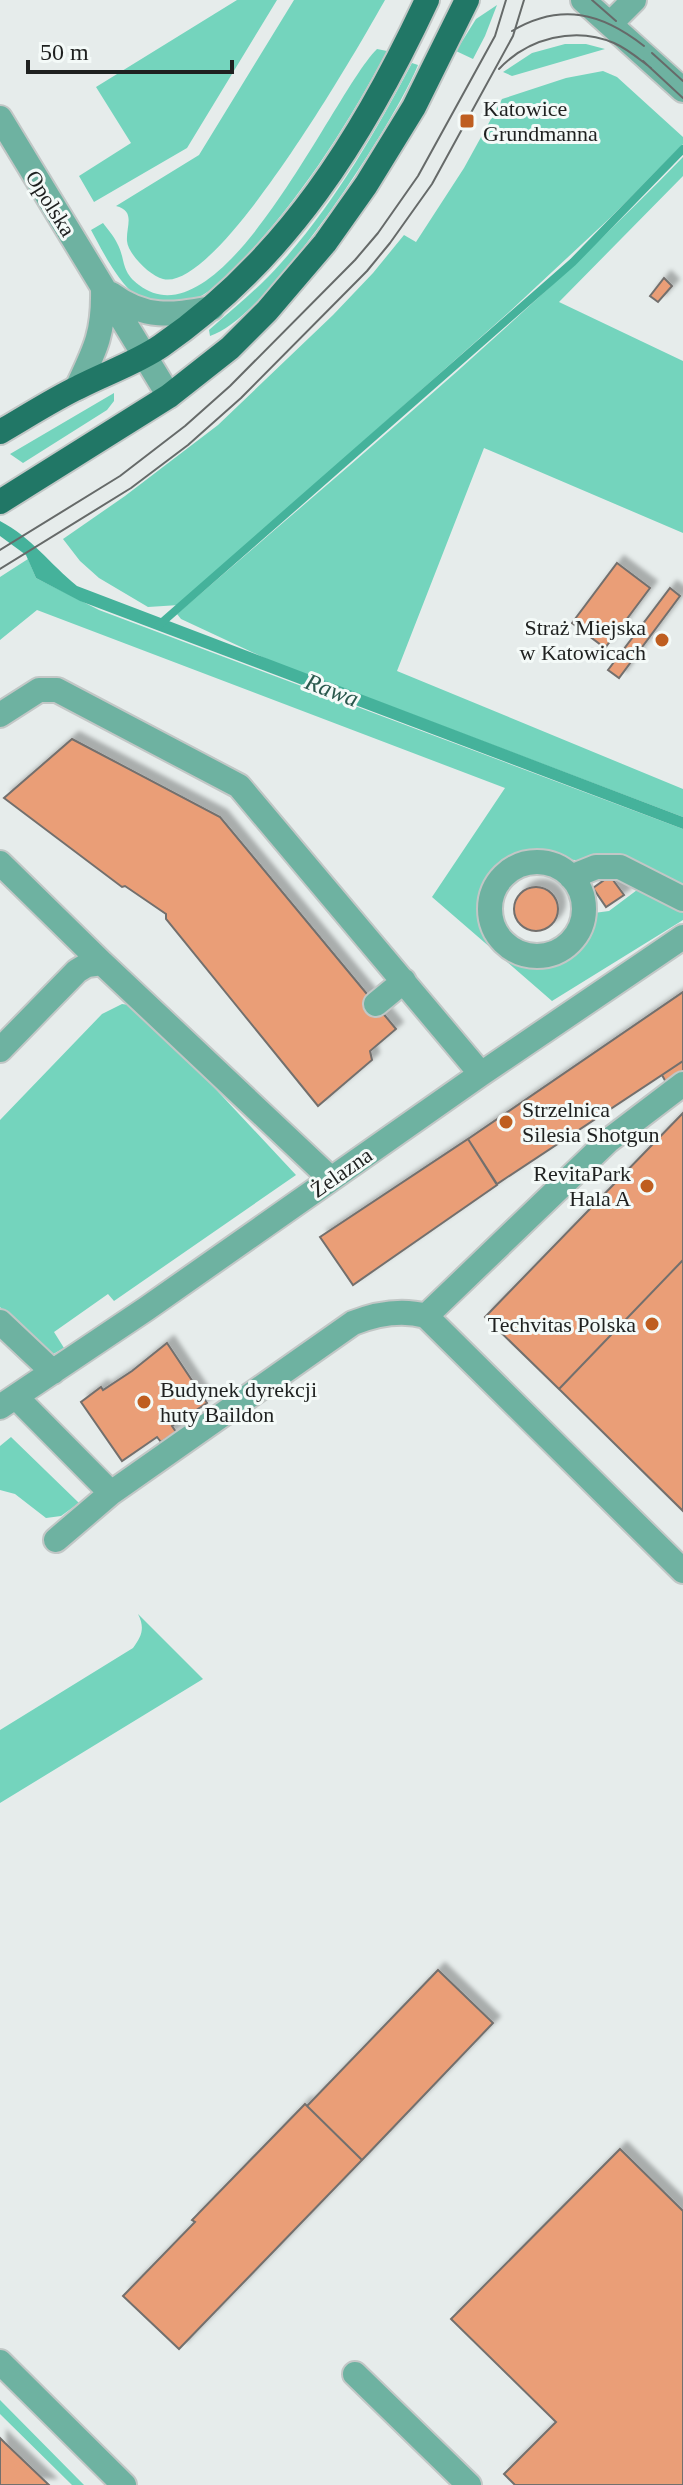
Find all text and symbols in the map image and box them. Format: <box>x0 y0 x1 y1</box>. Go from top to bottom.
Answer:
scale bar <box>28 24 232 74</box>
text: 50 m <box>40 39 89 65</box>
place label: Katowice Grundmanna <box>483 96 598 146</box>
marker: Katowice Grundmanna <box>458 112 476 130</box>
street label: Opolska <box>21 166 81 241</box>
place label: Straż Miejska w Katowicach <box>520 615 646 665</box>
marker: Straż Miejska w Katowicach <box>653 631 671 649</box>
water label: Rawa <box>301 668 362 712</box>
place label: Strzelnica Silesia Shotgun <box>522 1097 660 1147</box>
marker: Strzelnica Silesia Shotgun <box>497 1113 515 1131</box>
street label: Żelazna <box>306 1142 377 1203</box>
place label: RevitaPark Hala A <box>533 1161 631 1211</box>
marker: RevitaPark Hala A <box>638 1177 656 1195</box>
place label: Techvitas Polska <box>488 1312 636 1337</box>
marker: Techvitas Polska <box>643 1315 661 1333</box>
place label: Budynek dyrekcji huty Baildon <box>160 1377 317 1427</box>
marker: Budynek dyrekcji huty Baildon <box>135 1393 153 1411</box>

